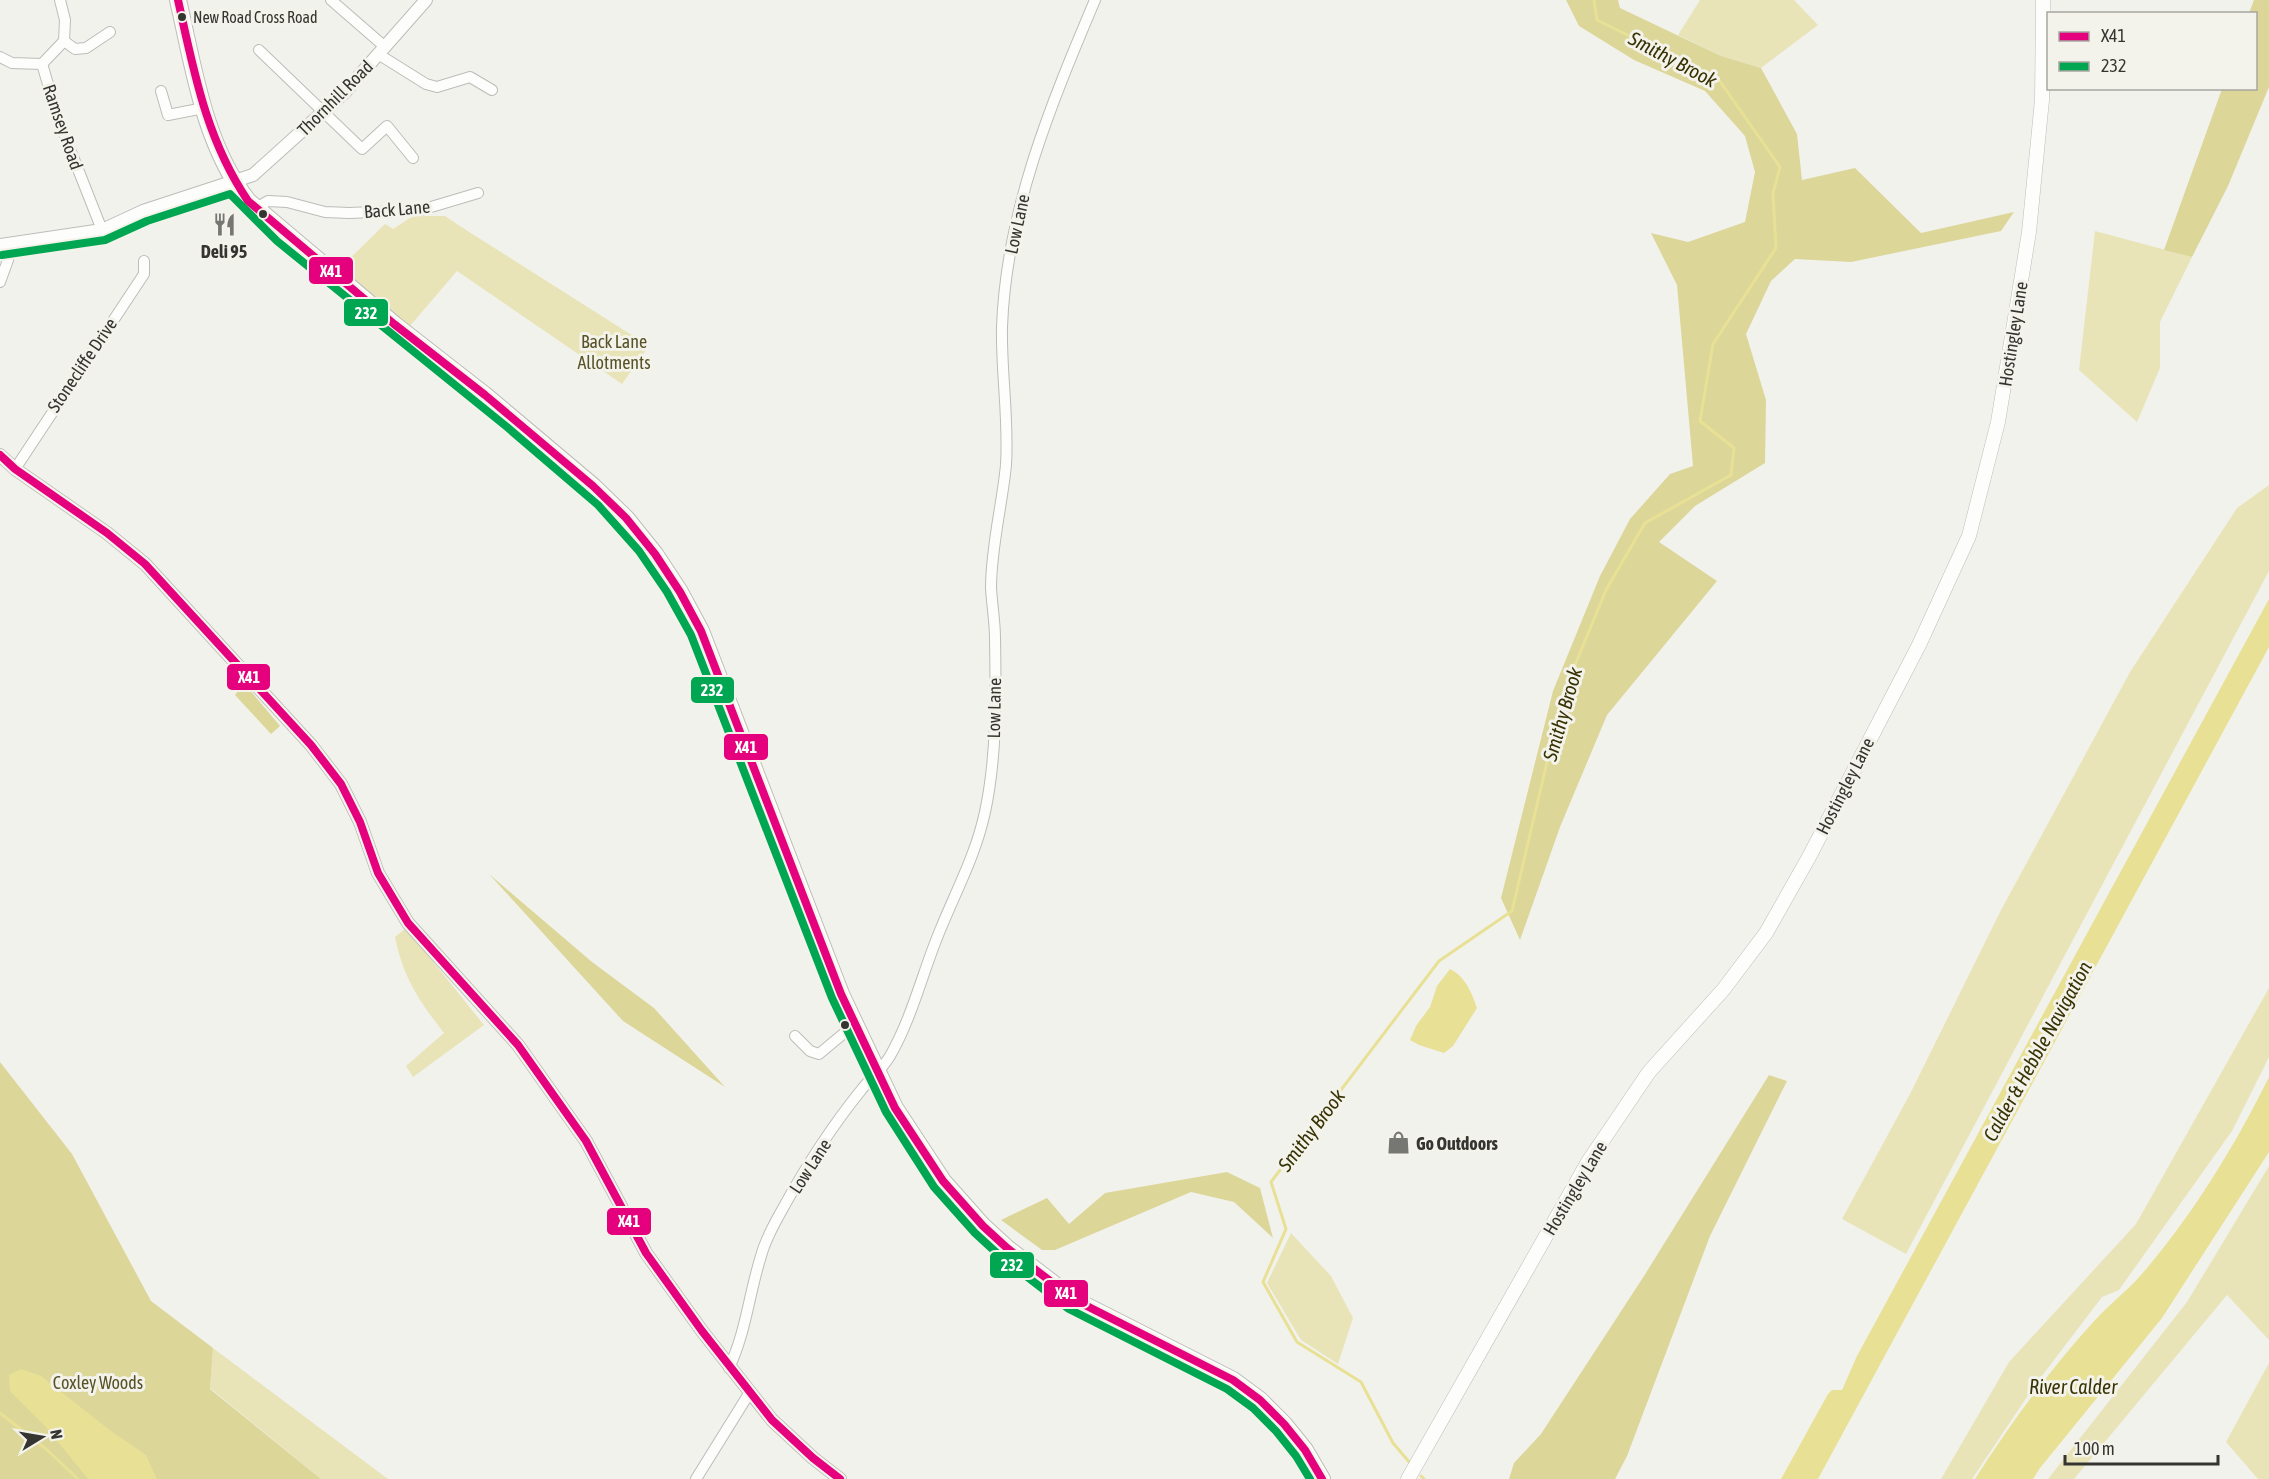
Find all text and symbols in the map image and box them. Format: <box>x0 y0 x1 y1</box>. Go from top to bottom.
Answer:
place label: New Road Cross Road <box>193 8 318 26</box>
marker: New Road Cross Road <box>176 11 188 23</box>
legend <box>2047 12 2257 90</box>
text: X41 <box>2101 25 2126 46</box>
water label: Smithy Brook <box>1624 26 1721 92</box>
text: 232 <box>2101 55 2126 76</box>
street label: Thornhill Road <box>293 56 377 140</box>
street label: Ramsey Road <box>39 82 87 172</box>
street label: Low Lane <box>1000 192 1034 256</box>
street label: Back Lane <box>363 196 431 222</box>
unlabelled marker <box>257 208 269 220</box>
restaurant icon: Deli 95 <box>211 212 237 238</box>
place label: Deli 95 <box>201 241 247 262</box>
line badge: X41 <box>308 256 354 285</box>
text: X41 <box>319 262 343 280</box>
street label: Hostingley Lane <box>1994 280 2032 388</box>
line badge: 232 <box>343 298 389 327</box>
text: 232 <box>355 304 377 322</box>
street label: Stonecliffe Drive <box>43 314 121 416</box>
park label: Back Lane Allotments <box>577 331 651 373</box>
line badge: X41 <box>226 663 271 691</box>
water label: Smithy Brook <box>1537 664 1586 764</box>
text: X41 <box>237 668 261 686</box>
line badge: 232 <box>690 676 735 704</box>
street label: Low Lane <box>983 677 1005 739</box>
text: 232 <box>701 681 723 699</box>
line badge: X41 <box>723 733 769 761</box>
street label: Hostingley Lane <box>1812 734 1878 838</box>
text: X41 <box>734 738 758 756</box>
water label: Calder & Hebble Navigation <box>1978 957 2096 1145</box>
unlabelled marker <box>839 1019 851 1031</box>
water label: Smithy Brook <box>1272 1085 1349 1176</box>
shop icon: Go Outdoors <box>1385 1130 1411 1156</box>
place label: Go Outdoors <box>1416 1133 1498 1154</box>
street label: Low Lane <box>785 1135 835 1197</box>
street label: Hostingley Lane <box>1539 1137 1611 1239</box>
line badge: X41 <box>606 1207 652 1236</box>
text: X41 <box>617 1212 641 1230</box>
line badge: 232 <box>989 1251 1035 1279</box>
text: 232 <box>1001 1256 1023 1274</box>
line badge: X41 <box>1043 1279 1089 1308</box>
text: X41 <box>1054 1284 1078 1302</box>
park label: Coxley Woods <box>53 1372 143 1393</box>
water label: River Calder <box>2029 1375 2118 1398</box>
north arrow <box>12 1407 72 1467</box>
text: N <box>47 1428 66 1440</box>
scale bar <box>2065 1428 2218 1466</box>
text: 100 m <box>2074 1438 2115 1459</box>

